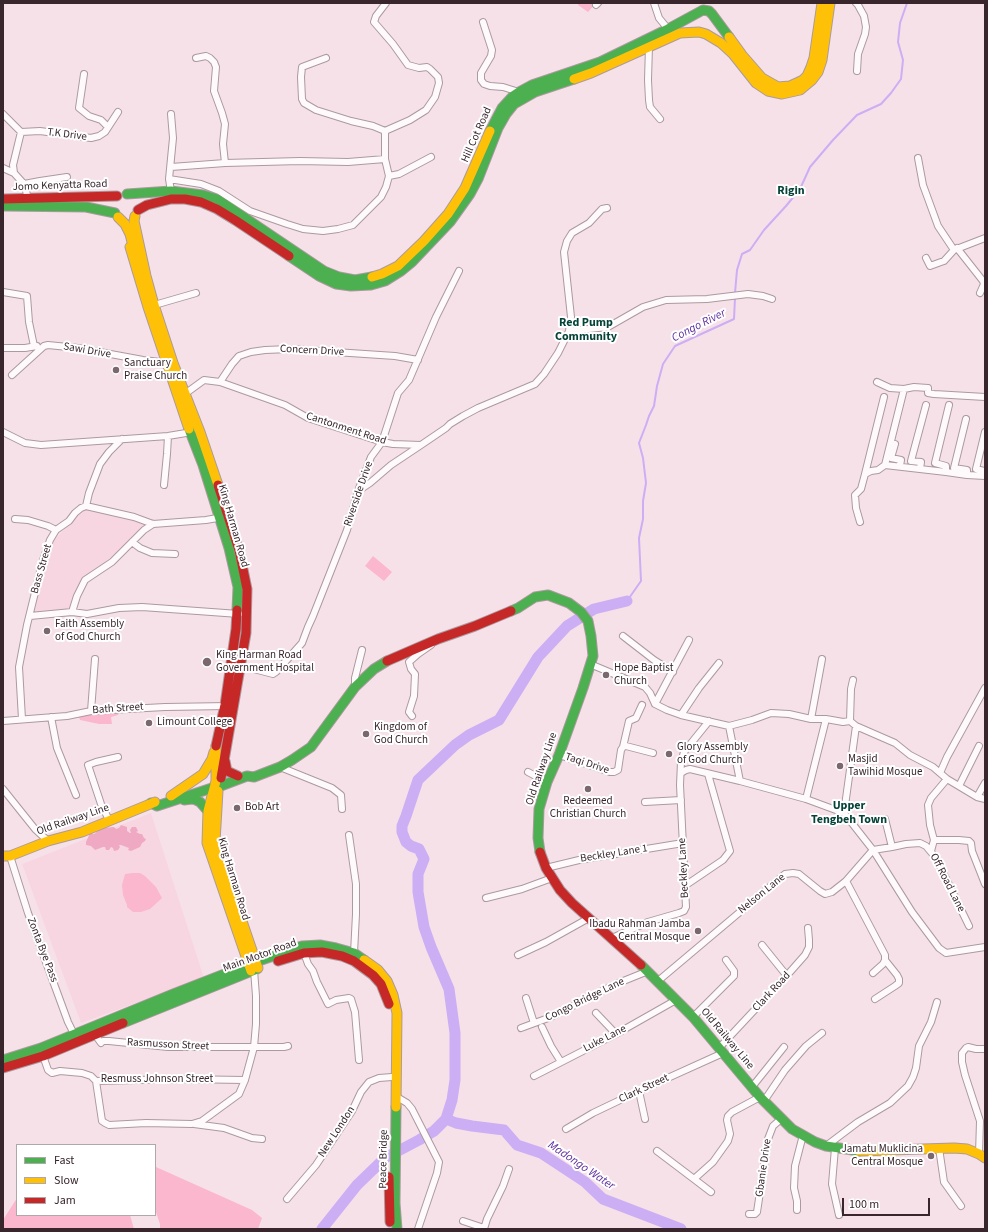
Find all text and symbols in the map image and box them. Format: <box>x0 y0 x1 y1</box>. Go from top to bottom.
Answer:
street label: Hill Cot Road <box>459 105 495 165</box>
street label: T.K Drive <box>46 126 88 144</box>
street label: Jomo Kenyatta Road <box>12 178 108 194</box>
district label: Rigin <box>777 184 805 198</box>
water label: Congo River <box>670 306 728 346</box>
district label: Red Pump Community <box>555 316 617 344</box>
street label: Sawi Drive <box>62 340 112 362</box>
street label: Concern Drive <box>280 343 344 359</box>
place label: Sanctuary Praise Church <box>124 357 187 383</box>
marker: Sanctuary Praise Church <box>111 365 121 375</box>
street label: Cantonment Road <box>304 410 388 448</box>
street label: Riverside Drive <box>342 460 376 528</box>
street label: King Harman Road <box>215 483 251 569</box>
street label: Bass Street <box>29 543 55 595</box>
place label: Faith Assembly of God Church <box>55 618 124 644</box>
marker: Faith Assembly of God Church <box>42 626 52 636</box>
place label: King Harman Road Government Hospital <box>216 649 314 675</box>
marker: King Harman Road Government Hospital <box>201 656 213 668</box>
place label: Hope Baptist Church <box>614 662 673 688</box>
marker: Hope Baptist Church <box>601 670 611 680</box>
street label: Bath Street <box>92 701 144 717</box>
place label: Limount College <box>157 716 232 730</box>
marker: Limount College <box>144 718 154 728</box>
place label: Kingdom of God Church <box>374 721 428 747</box>
marker: Kingdom of God Church <box>361 729 371 739</box>
street label: Old Railway Line <box>523 731 561 807</box>
place label: Glory Assembly of God Church <box>677 741 748 767</box>
marker: Glory Assembly of God Church <box>664 749 674 759</box>
street label: Taqi Drive <box>563 751 611 777</box>
place label: Masjid Tawihid Mosque <box>848 753 922 779</box>
marker: Masjid Tawihid Mosque <box>835 761 845 771</box>
marker: Redeemed Christian Church <box>583 784 593 794</box>
place label: Redeemed Christian Church <box>550 795 626 821</box>
district label: Upper Tengbeh Town <box>811 799 887 827</box>
street label: Old Railway Line <box>35 801 111 839</box>
place label: Bob Art <box>245 801 279 815</box>
marker: Bob Art <box>232 803 242 813</box>
street label: King Harman Road <box>214 836 252 922</box>
street label: Beckley Lane <box>676 837 692 899</box>
street label: Beckley Lane 1 <box>579 842 649 866</box>
street label: Off Road Lane <box>927 851 967 915</box>
street label: Nelson Lane <box>736 871 788 917</box>
street label: Zonta Bye Pass <box>24 916 60 984</box>
place label: Ibadu Rahman Jamba Central Mosque <box>589 918 690 944</box>
marker: Ibadu Rahman Jamba Central Mosque <box>693 926 703 936</box>
street label: Main Motor Road <box>221 937 299 975</box>
street label: Clark Road <box>750 969 794 1015</box>
street label: Congo Bridge Lane <box>543 975 627 1025</box>
street label: Old Railway Line <box>698 1006 756 1072</box>
street label: Luke Lane <box>581 1023 629 1055</box>
street label: Rasmusson Street <box>126 1036 210 1054</box>
street label: Clark Street <box>617 1072 671 1106</box>
street label: Resmuss Johnson Street <box>101 1073 213 1087</box>
street label: New London <box>316 1104 358 1160</box>
street label: Peace Bridge <box>377 1129 391 1189</box>
water label: Madongo Water <box>545 1138 617 1194</box>
street label: Gbanie Drive <box>753 1138 775 1198</box>
place label: Jamatu Muklicina Central Mosque <box>842 1143 923 1169</box>
legend <box>16 1144 156 1216</box>
marker: Jamatu Muklicina Central Mosque <box>926 1151 936 1161</box>
text: Fast <box>54 1152 74 1169</box>
text: Slow <box>54 1172 79 1189</box>
scale bar <box>844 1190 932 1216</box>
text: Jam <box>54 1192 76 1209</box>
text: 100 m <box>849 1196 879 1213</box>

